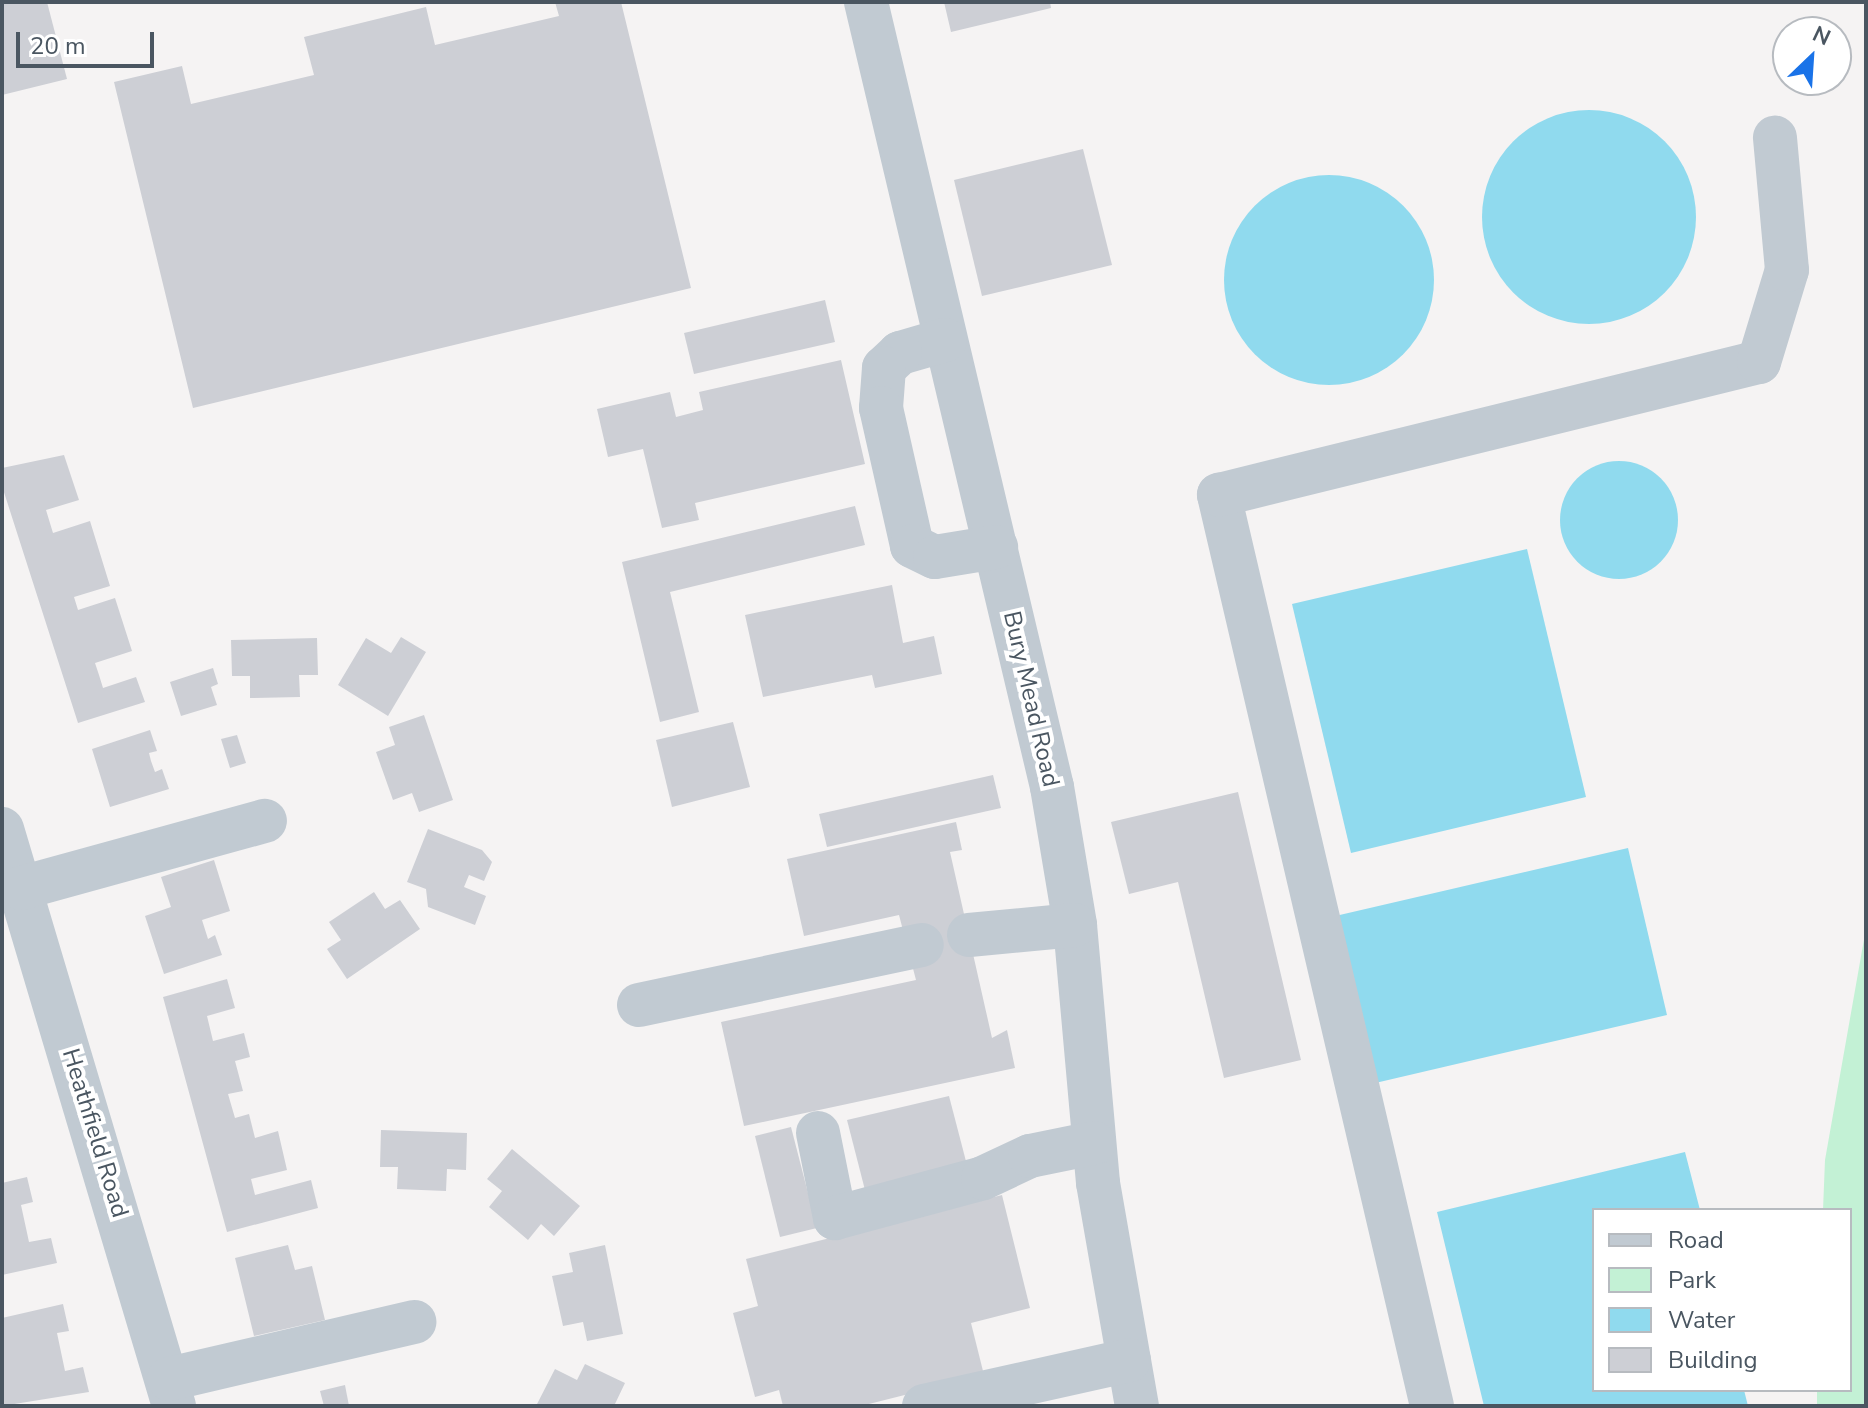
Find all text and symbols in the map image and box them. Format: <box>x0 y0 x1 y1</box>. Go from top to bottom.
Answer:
scale bar <box>20 16 158 66</box>
north arrow <box>1772 16 1852 96</box>
text: N <box>1807 19 1835 53</box>
text: 20 m <box>30 30 86 62</box>
street label: Bury Mead Road <box>997 608 1065 790</box>
street label: Heathfield Road <box>56 1045 134 1221</box>
legend <box>1592 1208 1852 1392</box>
text: Road <box>1668 1224 1724 1256</box>
text: Park <box>1668 1264 1716 1296</box>
text: Water <box>1668 1304 1735 1336</box>
text: Building <box>1668 1344 1758 1376</box>

